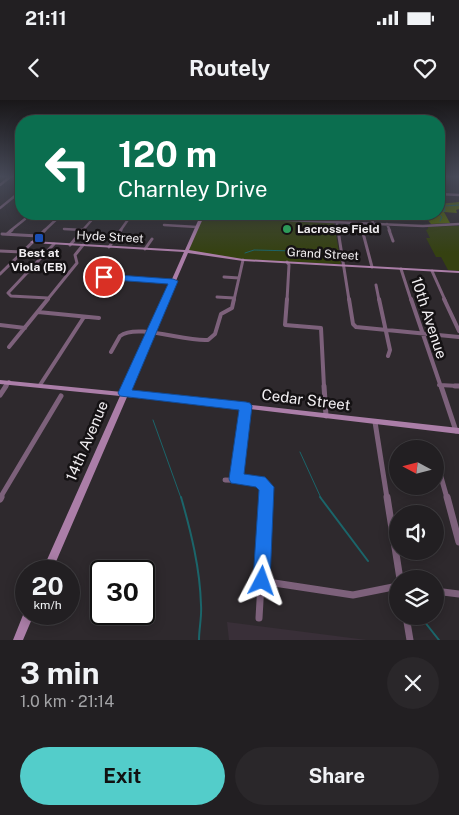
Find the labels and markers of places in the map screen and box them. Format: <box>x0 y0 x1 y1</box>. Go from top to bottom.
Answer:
place label: Lacrosse Field <box>297 222 380 236</box>
marker: Lacrosse Field <box>281 223 293 235</box>
marker: Best at Viola (EB) <box>33 232 45 244</box>
place label: Best at Viola (EB) <box>11 246 67 274</box>
pin <box>83 256 125 298</box>

